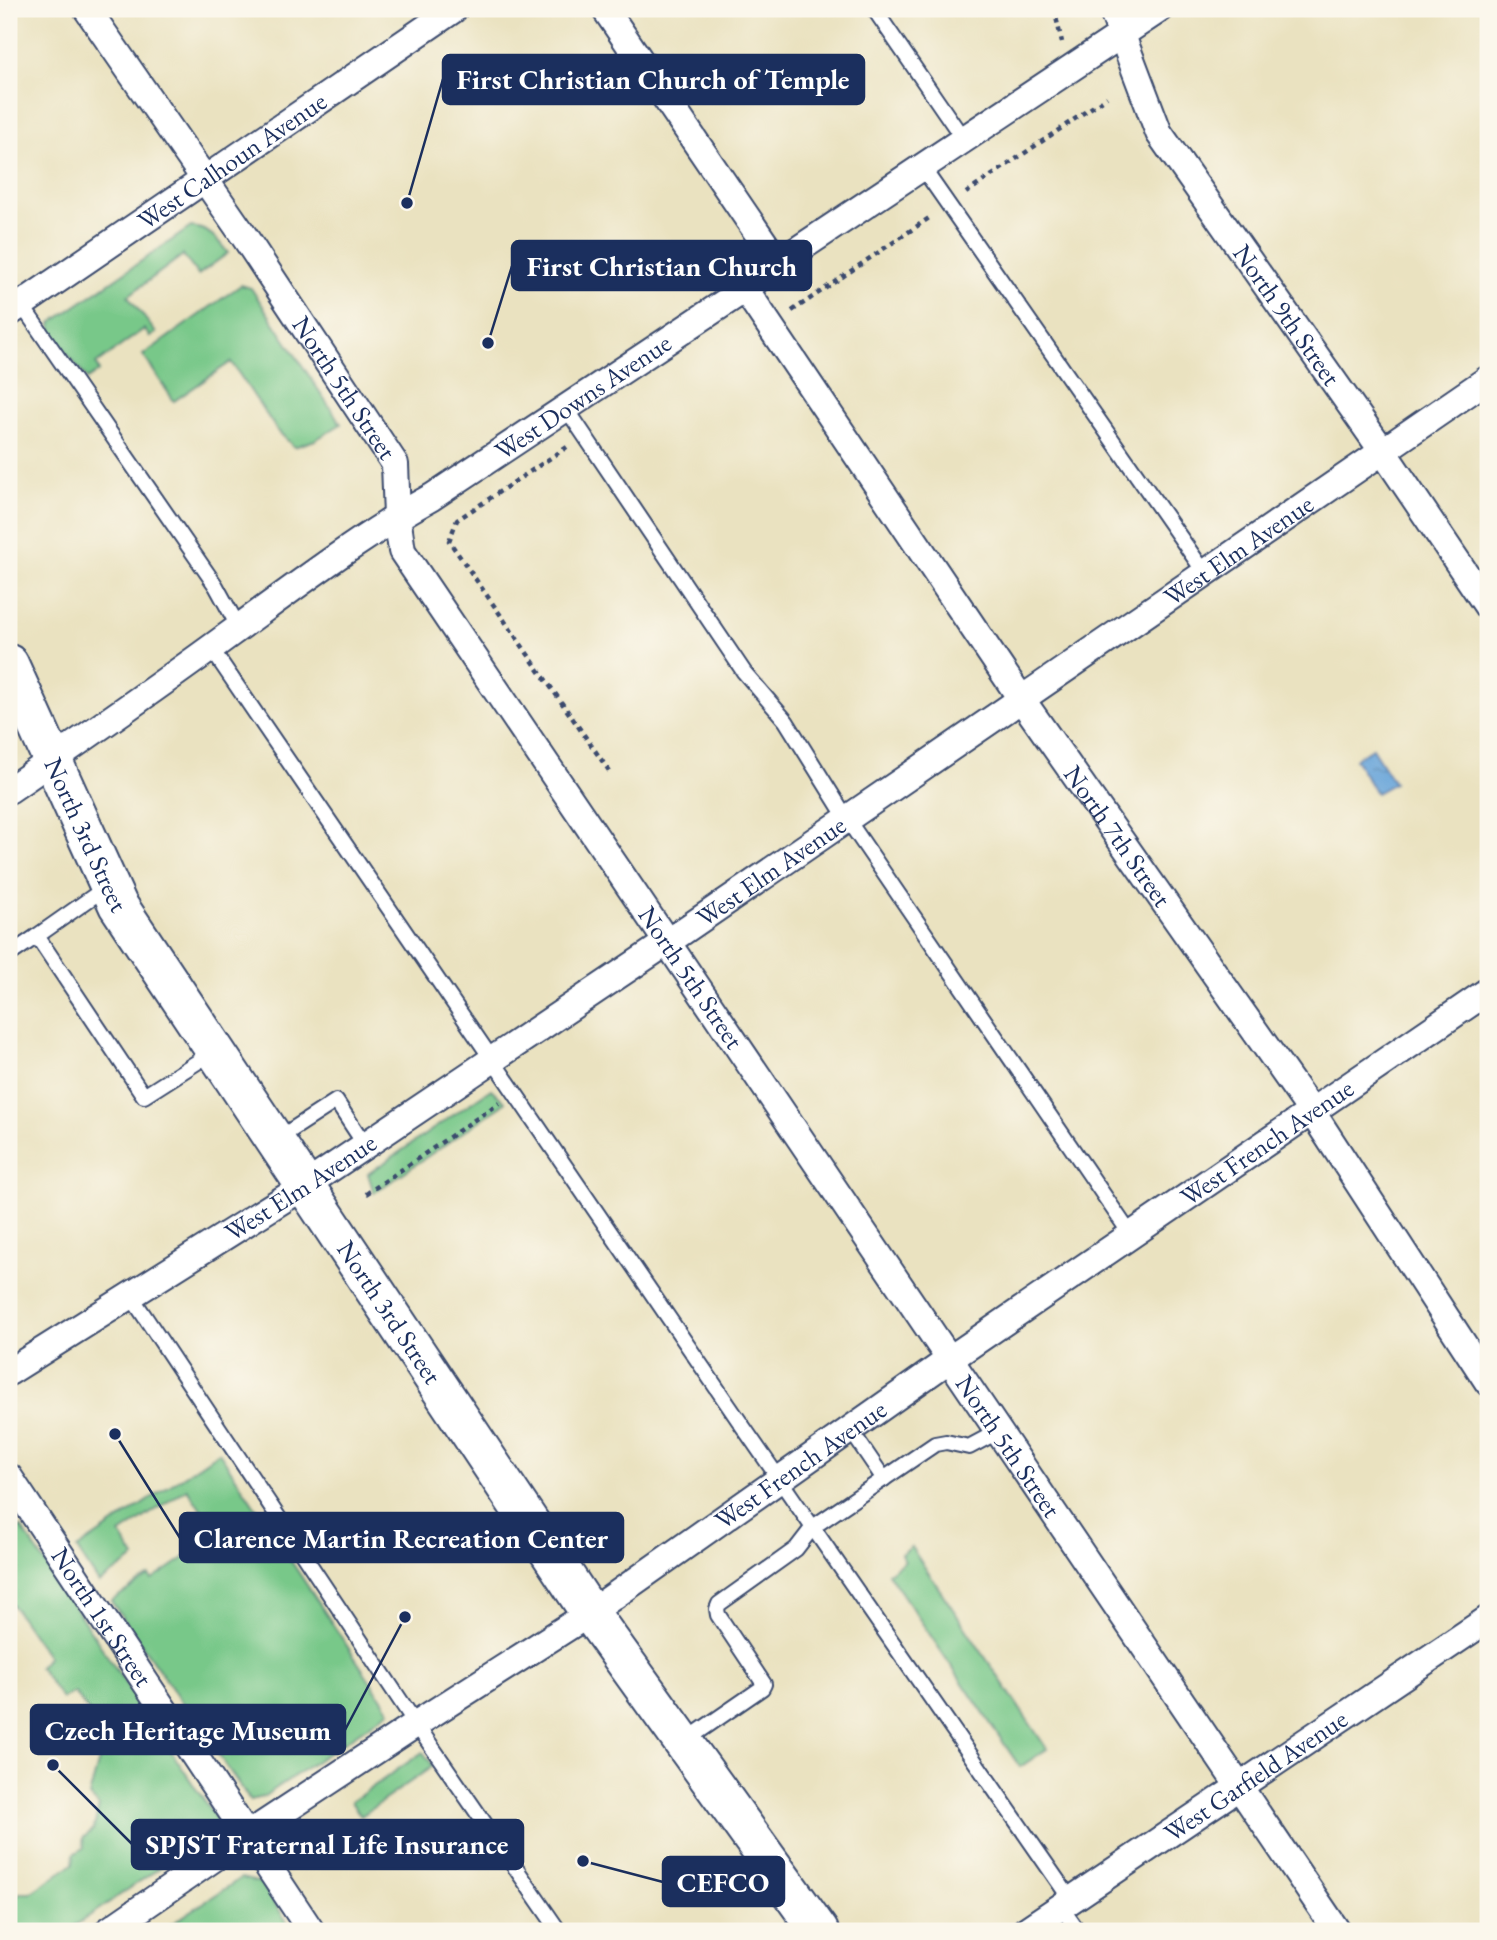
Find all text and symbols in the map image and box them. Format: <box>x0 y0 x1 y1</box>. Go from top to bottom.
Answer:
callout: First Christian Church of Temple <box>443 55 864 104</box>
text: First Christian Church of Temple <box>456 61 850 97</box>
street label: West Calhoun Avenue <box>131 84 333 237</box>
street label: North 9th Street <box>1225 238 1348 392</box>
callout: First Christian Church <box>512 241 811 290</box>
text: First Christian Church <box>527 248 798 284</box>
street label: North 5th Street <box>285 309 404 466</box>
street label: West Downs Avenue <box>488 326 678 468</box>
street label: West Elm Avenue <box>1157 487 1320 614</box>
street label: North 3rd Street <box>36 752 135 919</box>
street label: North 7th Street <box>1056 759 1179 913</box>
street label: West Elm Avenue <box>690 808 852 934</box>
street label: North 5th Street <box>631 899 751 1055</box>
street label: West French Avenue <box>1174 1071 1360 1214</box>
street label: West Elm Avenue <box>218 1126 383 1249</box>
street label: North 3rd Street <box>329 1234 450 1391</box>
street label: North 5th Street <box>948 1368 1069 1524</box>
street label: West French Avenue <box>708 1392 893 1537</box>
callout: Clarence Martin Recreation Center <box>180 1513 623 1562</box>
text: Clarence Martin Recreation Center <box>194 1520 609 1556</box>
street label: North 1st Street <box>43 1541 161 1693</box>
street label: West Garfield Avenue <box>1157 1702 1354 1850</box>
callout: Czech Heritage Museum <box>31 1705 345 1754</box>
text: Czech Heritage Museum <box>45 1712 332 1748</box>
callout: SPJST Fraternal Life Insurance <box>132 1820 523 1869</box>
text: SPJST Fraternal Life Insurance <box>145 1826 509 1862</box>
callout: CEFCO <box>663 1857 784 1906</box>
text: CEFCO <box>677 1864 769 1900</box>

